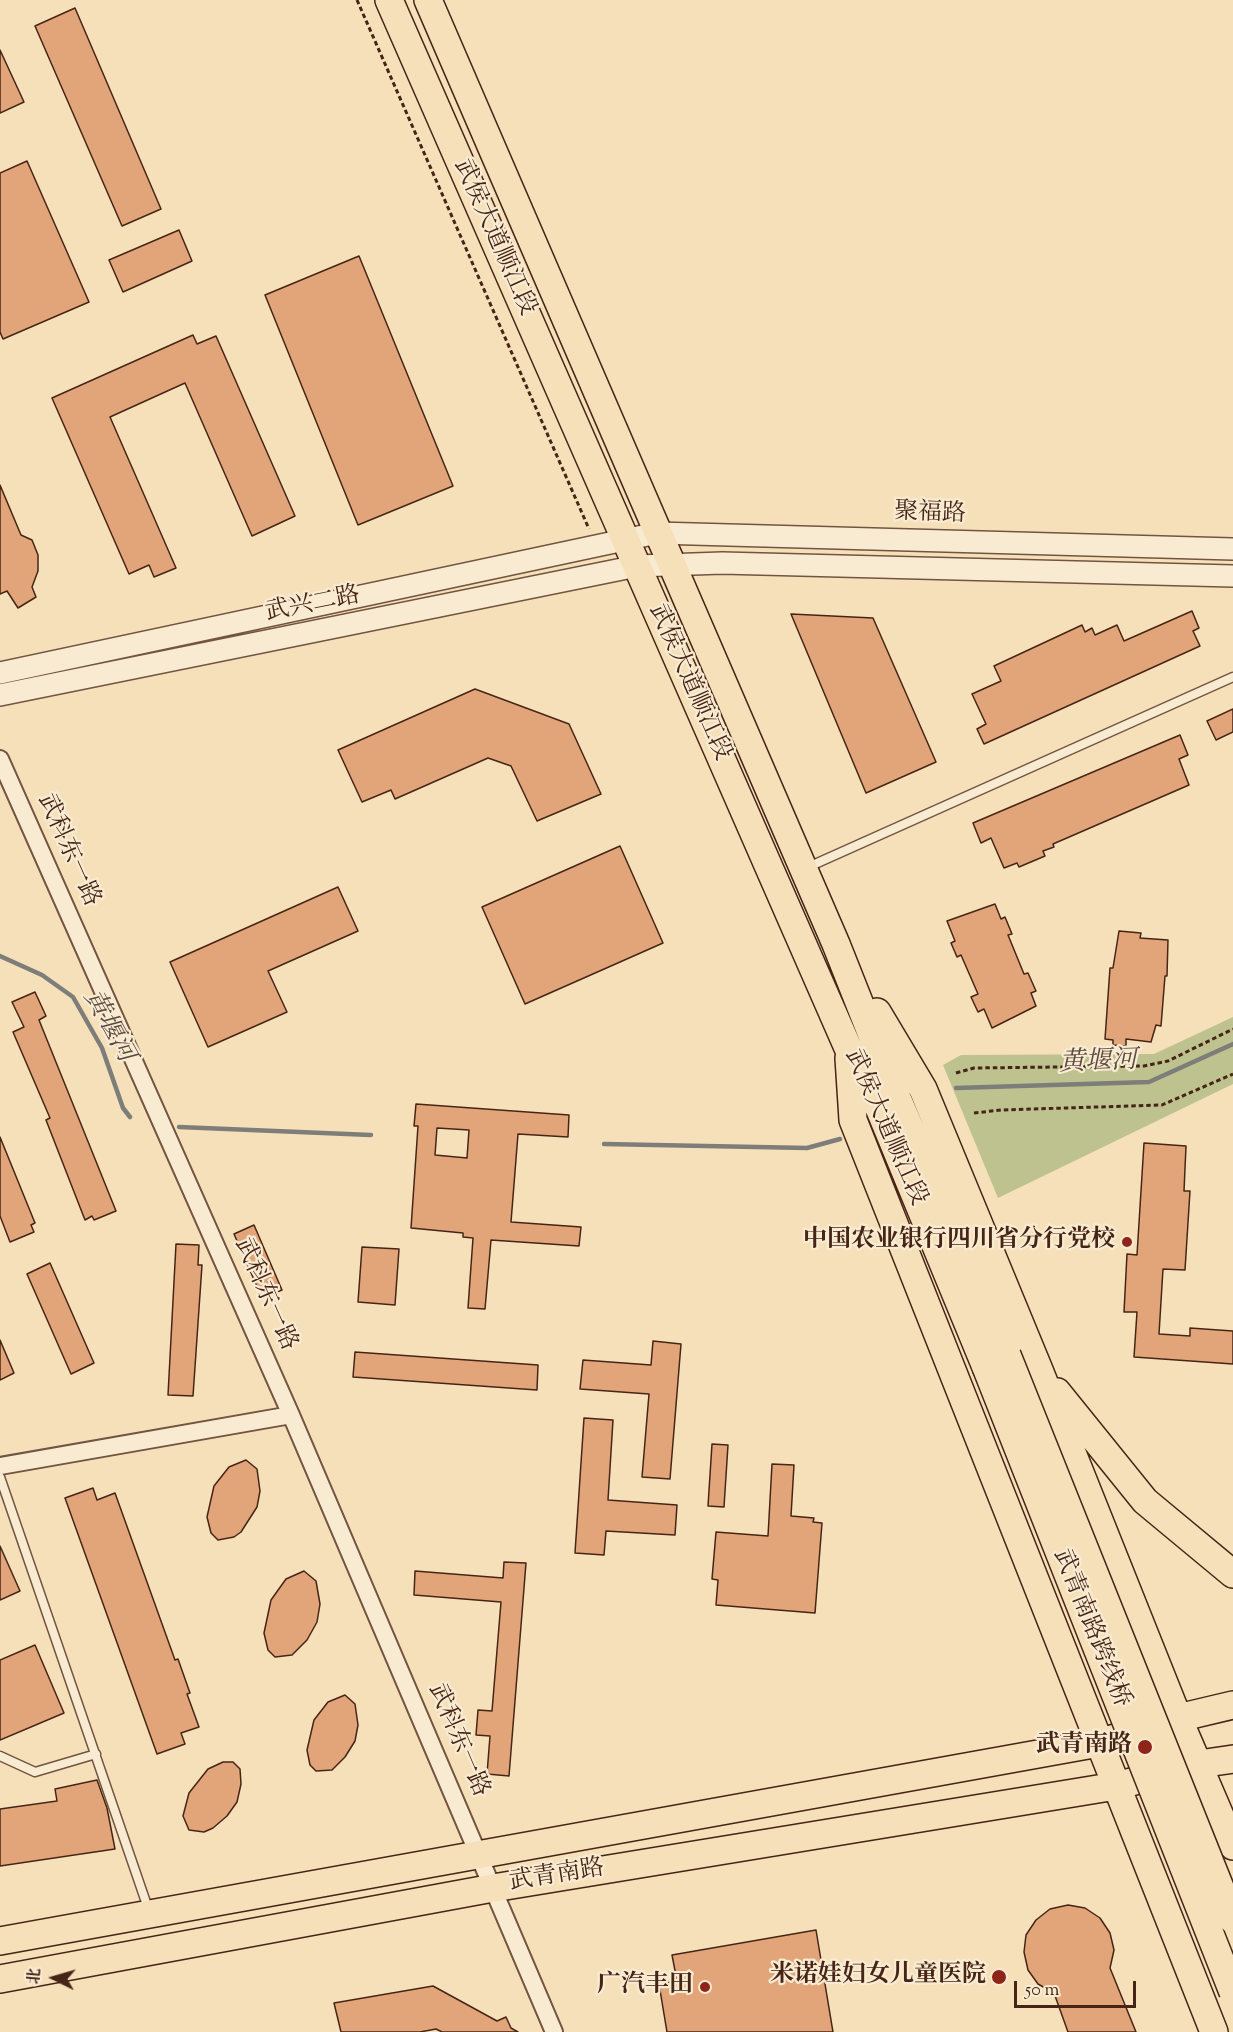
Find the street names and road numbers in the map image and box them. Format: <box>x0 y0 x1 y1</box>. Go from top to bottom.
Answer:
street label: 武侯大道顺江段 <box>446 155 540 321</box>
street label: 聚福路 <box>894 499 966 531</box>
street label: 武兴二路 <box>263 583 363 629</box>
street label: 武侯大道顺江段 <box>641 600 735 766</box>
street label: 武科东一路 <box>29 790 105 912</box>
street label: 武侯大道顺江段 <box>837 1045 931 1211</box>
street label: 武科东一路 <box>226 1234 302 1356</box>
street label: 武青南路跨线桥 <box>1045 1546 1135 1712</box>
street label: 武科东一路 <box>420 1680 494 1802</box>
street label: 武青南路 <box>507 1855 607 1899</box>

